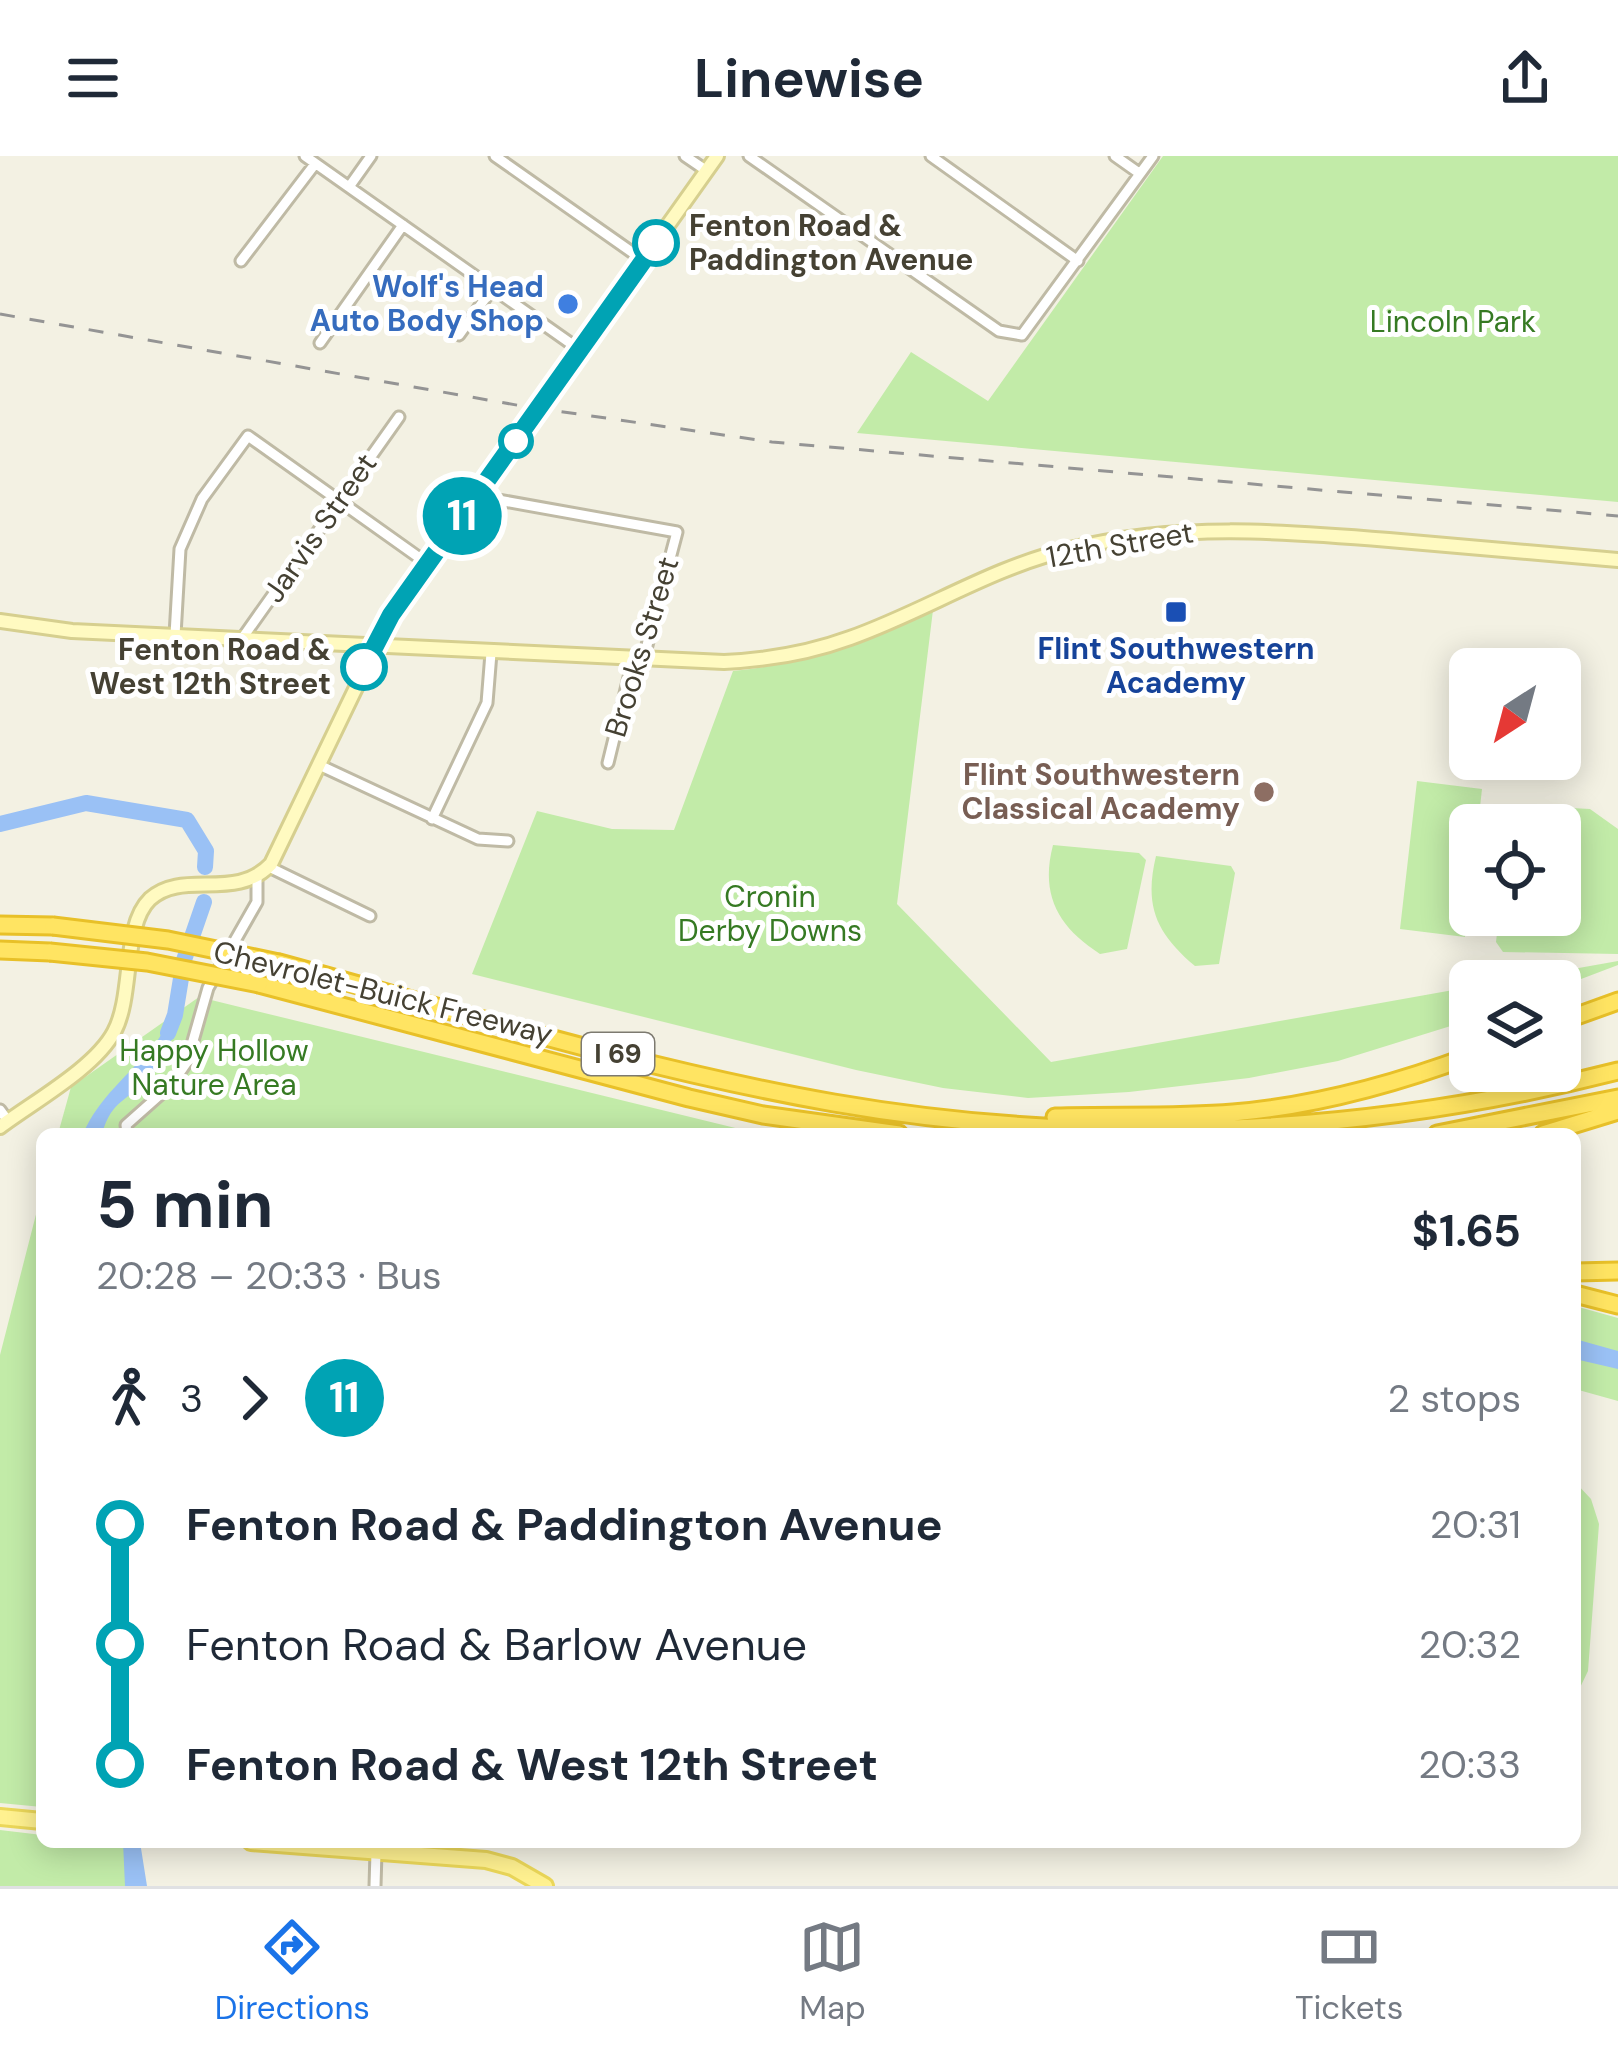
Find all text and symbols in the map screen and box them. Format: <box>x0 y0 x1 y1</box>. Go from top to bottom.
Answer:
text: Linewise <box>694 43 924 114</box>
icon: menu <box>60 45 126 111</box>
icon: share <box>1492 45 1558 111</box>
place label: Fenton Road & Paddington Avenue <box>689 206 973 279</box>
marker: Fenton Road & Paddington Avenue <box>634 221 678 265</box>
place label: Wolf's Head Auto Body Shop <box>310 267 544 340</box>
marker: Wolf's Head Auto Body Shop <box>555 291 581 317</box>
park label: Lincoln Park <box>1370 302 1536 341</box>
unlabelled marker <box>500 425 532 457</box>
street label: Jarvis Street <box>254 445 385 610</box>
line badge: 11 <box>408 477 516 555</box>
text: 11 <box>447 488 477 543</box>
street label: 12th Street <box>1043 512 1196 577</box>
street label: Brooks Street <box>596 552 687 742</box>
marker: Flint Southwestern Academy <box>1163 599 1189 625</box>
place label: Flint Southwestern Academy <box>1038 629 1315 702</box>
place label: Fenton Road & West 12th Street <box>90 630 331 703</box>
marker: Fenton Road & West 12th Street <box>342 645 386 689</box>
north arrow <box>1449 648 1581 780</box>
map controls <box>1449 648 1581 1092</box>
place label: Flint Southwestern Classical Academy <box>961 755 1240 828</box>
marker: Flint Southwestern Classical Academy <box>1251 779 1277 805</box>
button: locate <box>1449 804 1581 936</box>
park label: Cronin Derby Downs <box>678 877 862 950</box>
street label: Chevrolet-Buick Freeway <box>209 931 557 1054</box>
button: layers <box>1449 960 1581 1092</box>
park label: Happy Hollow Nature Area <box>119 1031 309 1104</box>
road number: I 69 <box>582 1033 654 1075</box>
text: 5 min <box>96 1162 273 1247</box>
text: $1.65 <box>1412 1201 1521 1260</box>
text: 20:28 – 20:33 · Bus <box>96 1250 442 1301</box>
icon: walk <box>96 1365 162 1431</box>
icon: forward <box>221 1365 287 1431</box>
text: 11 <box>329 1370 360 1425</box>
text: 3 <box>180 1373 203 1424</box>
text: 2 stops <box>1388 1373 1521 1424</box>
text: Fenton Road & Paddington Avenue <box>186 1495 943 1554</box>
text: 20:31 <box>1430 1499 1521 1550</box>
text: Fenton Road & Barlow Avenue <box>186 1615 807 1674</box>
text: 20:32 <box>1419 1619 1521 1670</box>
text: Fenton Road & West 12th Street <box>186 1735 878 1794</box>
text: 20:33 <box>1418 1739 1521 1790</box>
tab: Directions <box>215 1914 370 2029</box>
tab: Map <box>799 1914 866 2029</box>
tab: Tickets <box>1295 1914 1403 2029</box>

